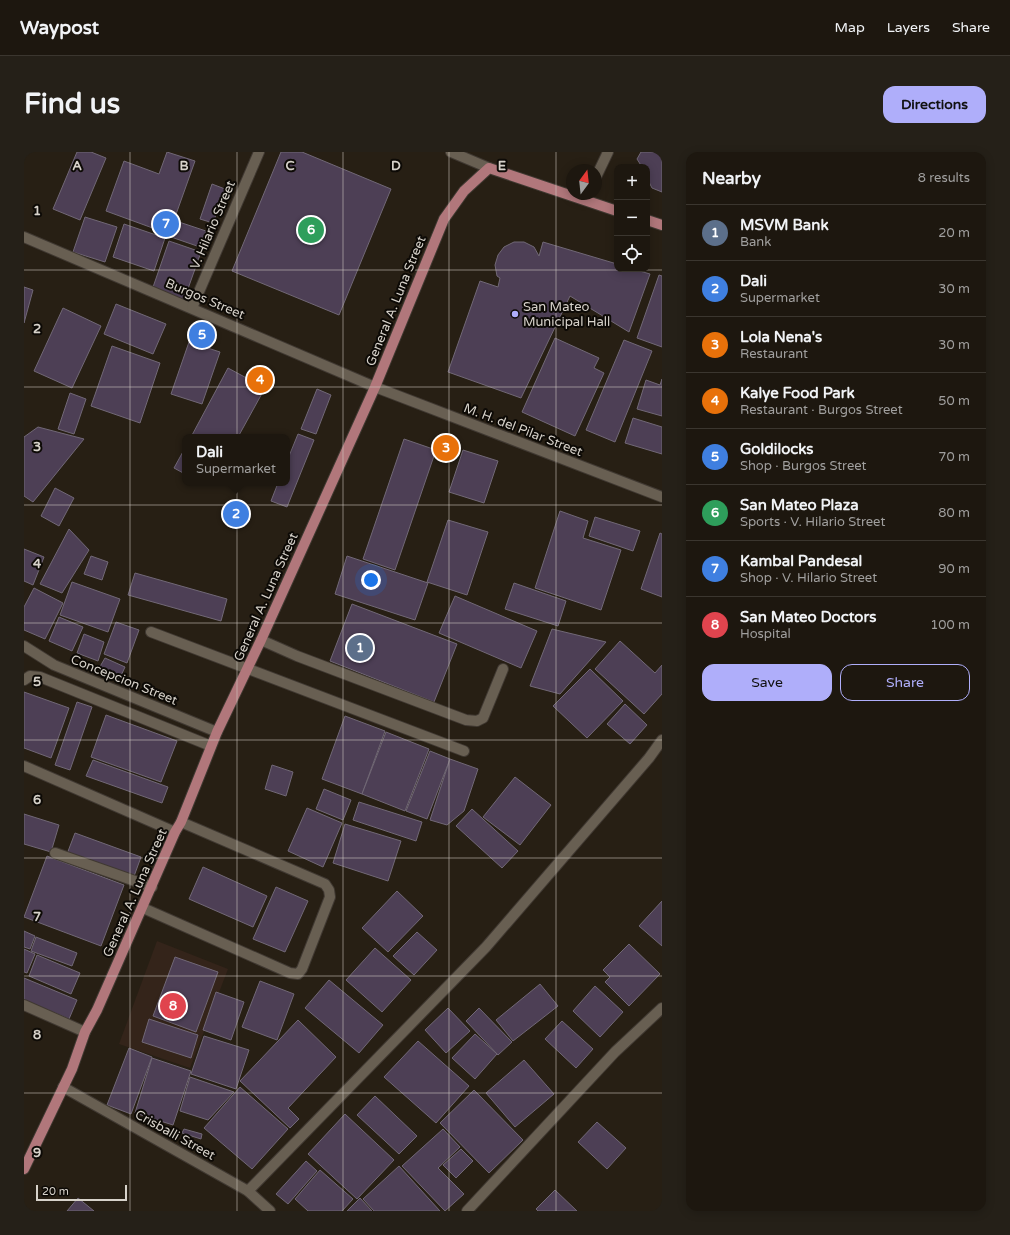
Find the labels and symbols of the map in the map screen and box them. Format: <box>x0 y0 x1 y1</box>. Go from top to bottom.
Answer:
text: A <box>72 158 82 174</box>
text: B <box>179 158 189 174</box>
text: C <box>285 158 295 174</box>
text: D <box>391 158 401 174</box>
text: E <box>498 158 506 174</box>
north arrow <box>566 164 602 200</box>
street label: V. Hilario Street <box>187 178 239 272</box>
text: 1 <box>33 203 41 219</box>
pin: 7 <box>153 209 179 239</box>
pin: 6 <box>298 215 324 245</box>
street label: General A. Luna Street <box>363 234 429 368</box>
street label: Burgos Street <box>163 275 247 323</box>
place label: San Mateo Municipal Hall <box>523 299 610 330</box>
marker: San Mateo Municipal Hall <box>510 309 520 319</box>
pin: 5 <box>189 320 215 350</box>
text: 2 <box>33 321 41 337</box>
pin: 4 <box>247 365 273 395</box>
street label: M. H. del Pilar Street <box>461 400 585 460</box>
pin: 3 <box>433 433 459 463</box>
text: 3 <box>33 439 41 455</box>
pin: 2 <box>223 499 249 529</box>
street label: General A. Luna Street <box>230 530 302 664</box>
text: 4 <box>33 556 42 572</box>
your location <box>361 570 381 590</box>
pin: 1 <box>347 633 373 663</box>
street label: Concepcion Street <box>68 651 180 709</box>
text: 5 <box>33 674 41 690</box>
text: 6 <box>33 792 41 808</box>
street label: General A. Luna Street <box>99 826 171 960</box>
text: 7 <box>33 909 41 925</box>
pin: 8 <box>160 991 186 1021</box>
text: 8 <box>33 1027 41 1043</box>
street label: Crisballi Street <box>132 1106 218 1164</box>
text: 9 <box>33 1145 41 1161</box>
scale bar <box>36 1183 127 1202</box>

